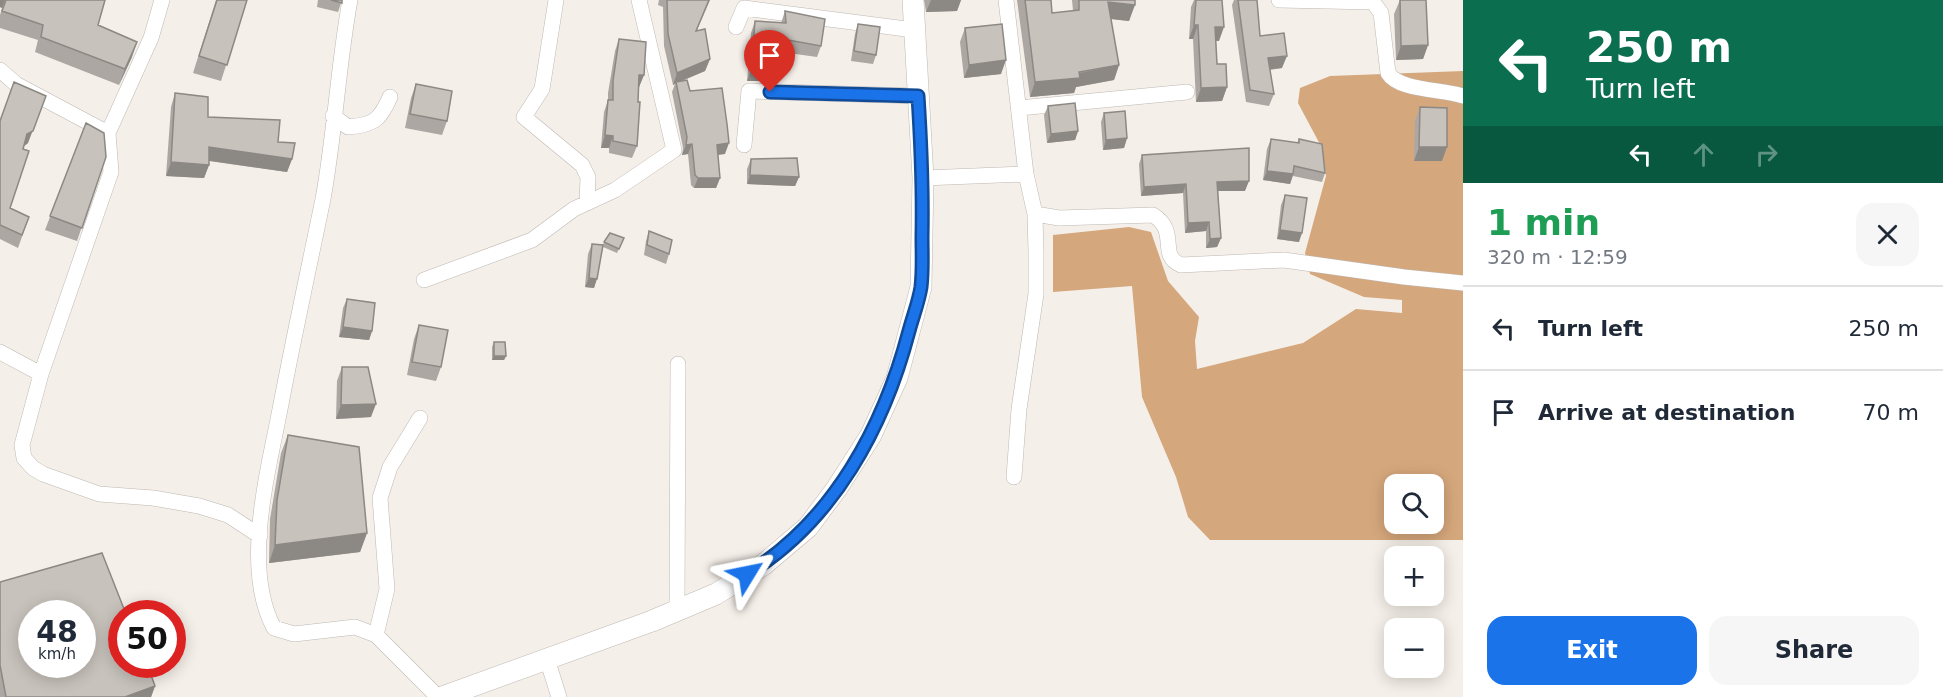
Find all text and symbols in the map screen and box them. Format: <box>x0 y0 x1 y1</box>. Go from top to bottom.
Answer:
text: 250 m <box>1586 23 1732 72</box>
icon: left <box>1487 24 1565 102</box>
pin <box>744 30 795 92</box>
icon: arrive <box>753 39 786 72</box>
text: Turn left <box>1586 73 1696 104</box>
icon: left <box>1624 138 1657 171</box>
icon: ahead <box>1687 138 1720 171</box>
icon: right <box>1750 138 1783 171</box>
text: 1 min <box>1487 202 1600 243</box>
button: close <box>1856 203 1919 266</box>
text: 320 m · 12:59 <box>1487 245 1628 269</box>
icon: left <box>1487 312 1520 345</box>
text: Turn left <box>1538 316 1643 341</box>
text: 250 m <box>1849 316 1919 341</box>
icon: arrive <box>1487 396 1520 429</box>
text: Arrive at destination <box>1538 400 1795 425</box>
text: 70 m <box>1863 400 1919 425</box>
map controls <box>1384 474 1444 678</box>
button: search <box>1384 474 1444 534</box>
position arrow <box>715 542 779 606</box>
button: + <box>1384 546 1444 606</box>
speed limit sign: 50 <box>108 600 186 678</box>
text: 48 <box>36 614 78 649</box>
button: Exit <box>1487 616 1697 685</box>
button: Share <box>1709 616 1919 685</box>
button: − <box>1384 618 1444 678</box>
text: km/h <box>38 645 76 663</box>

